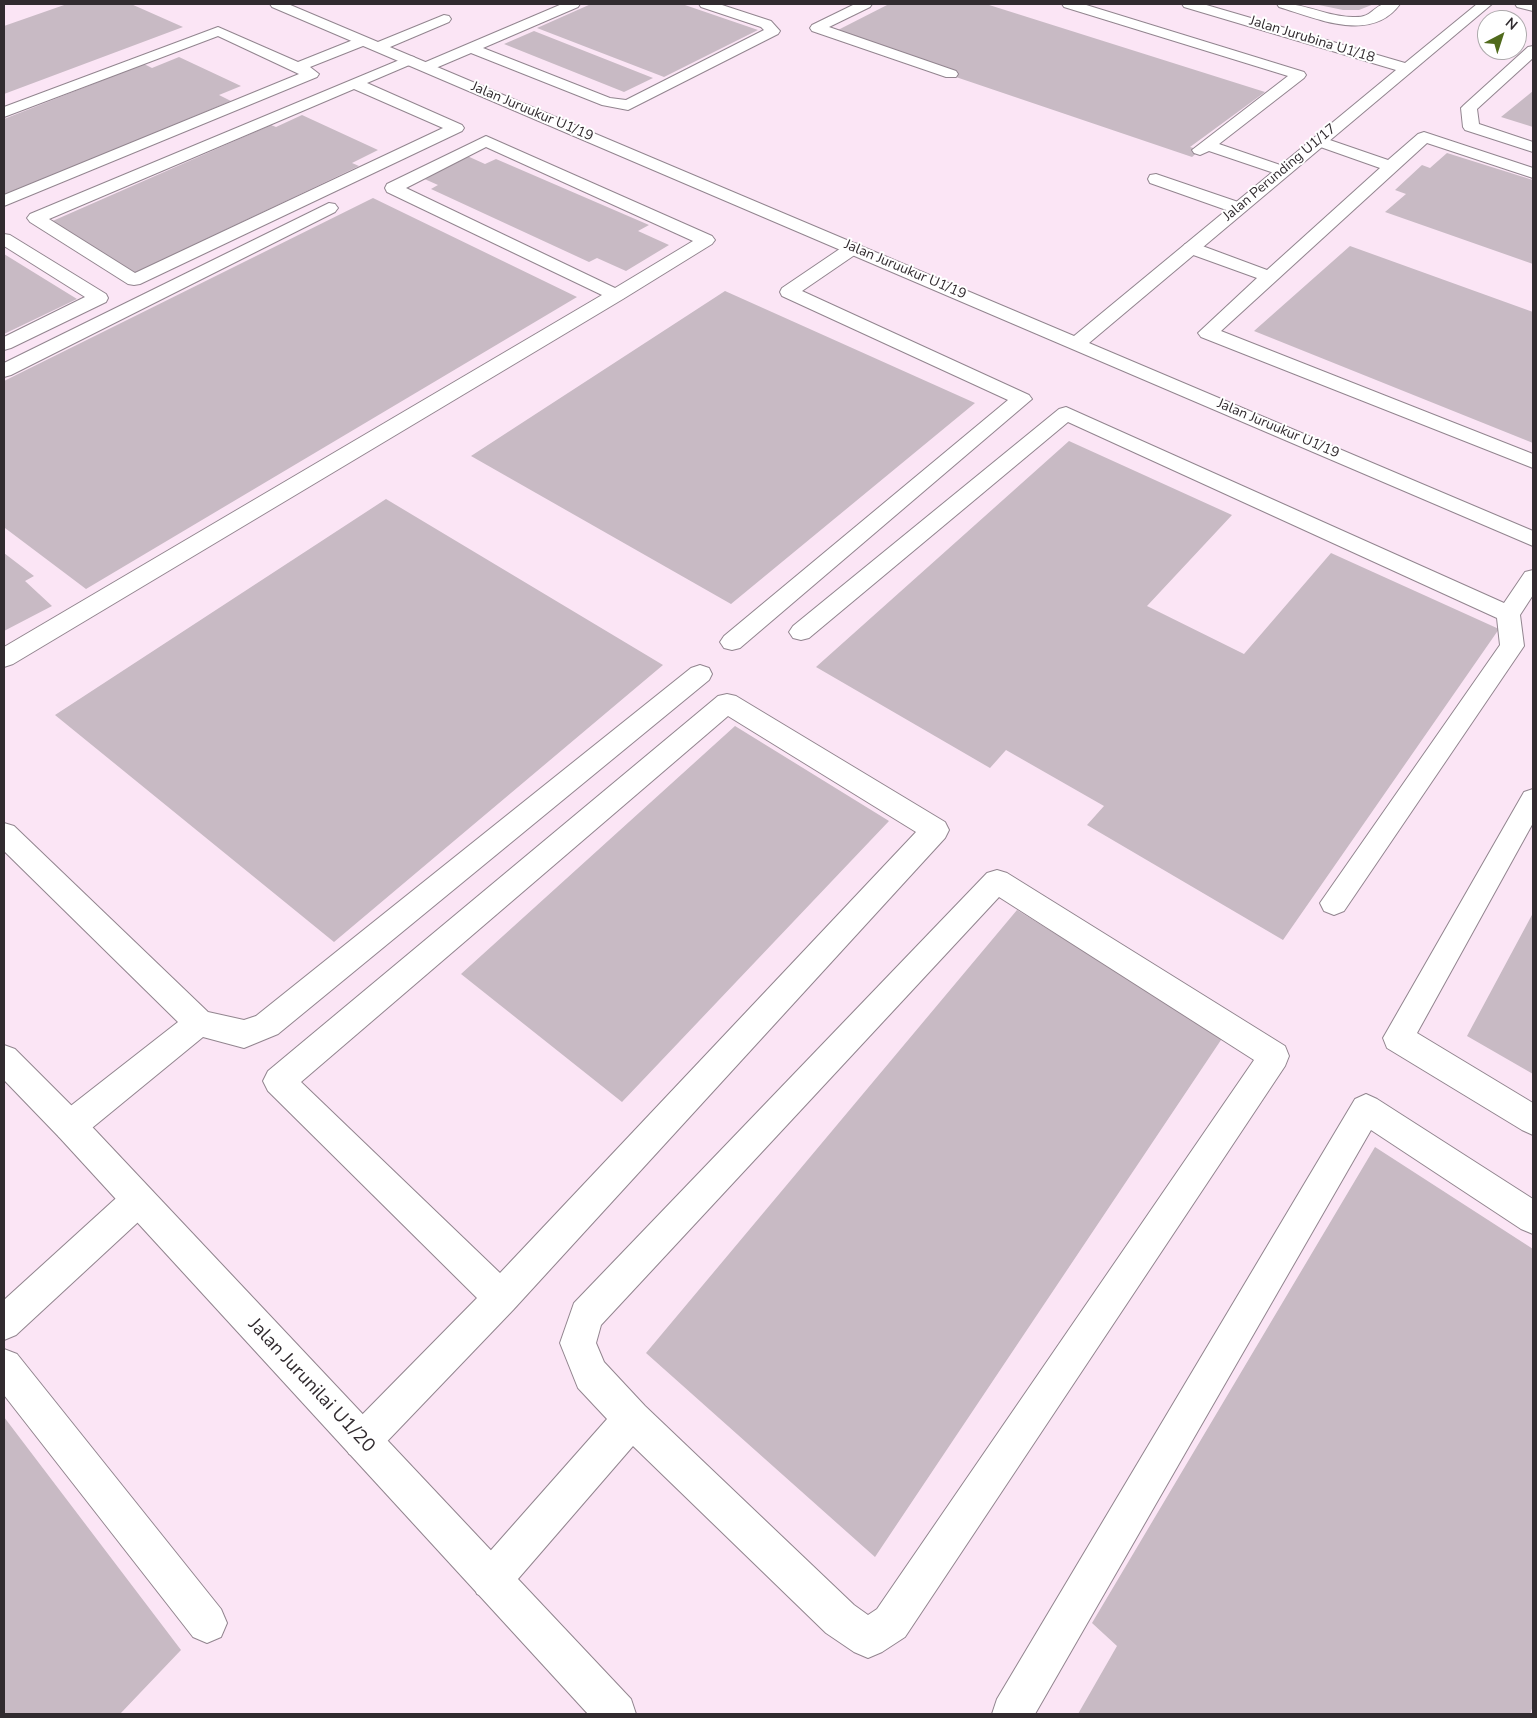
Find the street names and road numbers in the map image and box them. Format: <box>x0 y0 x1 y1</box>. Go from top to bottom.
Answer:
street label: Jalan Jurubina U1/18 <box>1247 13 1377 67</box>
street label: Jalan Juruukur U1/19 <box>468 79 596 145</box>
street label: Jalan Perunding U1/17 <box>1220 121 1340 225</box>
street label: Jalan Juruukur U1/19 <box>841 237 969 303</box>
street label: Jalan Juruukur U1/19 <box>1214 396 1342 462</box>
street label: Jalan Jurunilai U1/20 <box>243 1314 379 1458</box>

